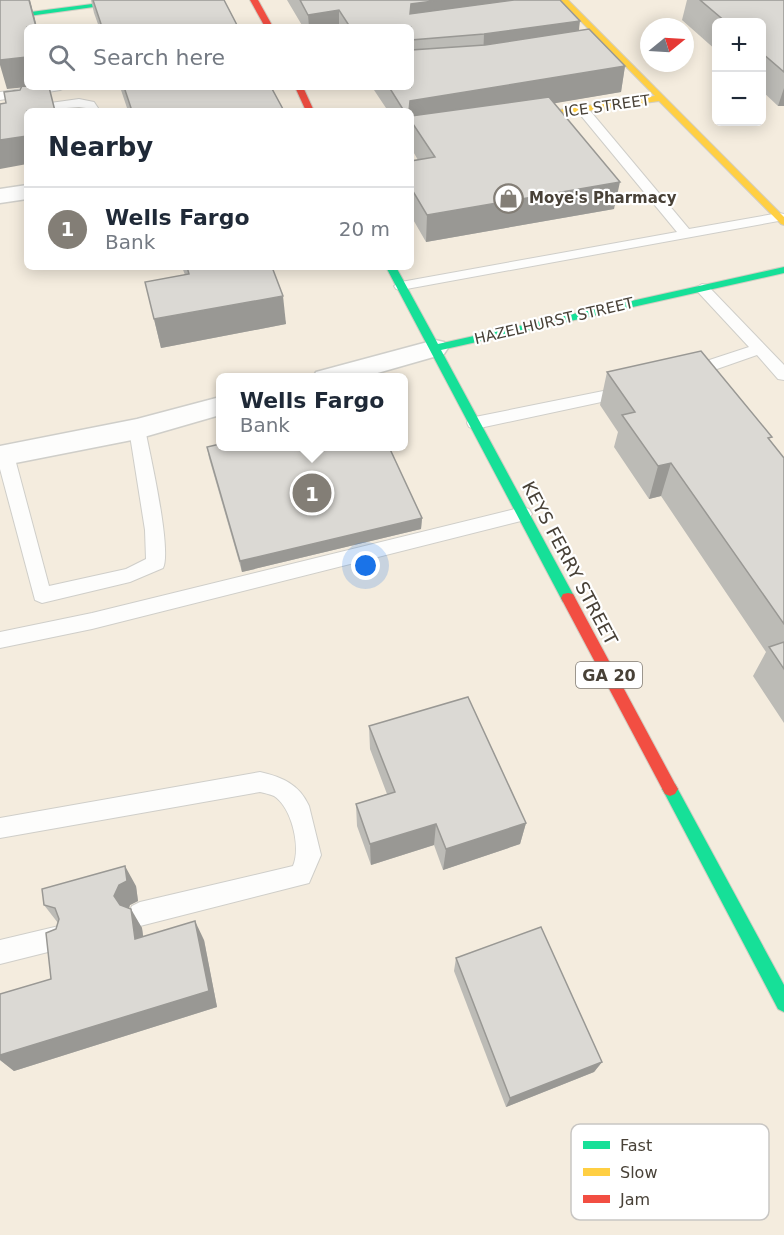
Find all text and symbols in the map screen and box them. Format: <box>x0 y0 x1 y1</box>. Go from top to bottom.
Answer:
north arrow <box>640 18 694 72</box>
map controls <box>712 18 766 126</box>
button: + <box>712 18 766 72</box>
search box <box>24 24 414 90</box>
icon: search <box>45 41 78 74</box>
text: Search here <box>93 45 225 70</box>
button: − <box>712 72 766 126</box>
street label: ICE STREET <box>563 91 652 121</box>
text: Nearby <box>48 132 153 162</box>
shop icon: Moye's Pharmacy <box>492 182 524 214</box>
place label: Moye's Pharmacy <box>529 189 677 207</box>
text: Wells Fargo <box>105 205 250 230</box>
text: 1 <box>61 217 74 241</box>
text: 20 m <box>339 217 390 241</box>
text: Bank <box>105 230 155 254</box>
street label: HAZELHURST STREET <box>473 294 636 348</box>
popup <box>216 373 408 451</box>
text: Wells Fargo <box>240 388 384 413</box>
text: Bank <box>240 413 290 437</box>
pin: 1 <box>292 470 332 516</box>
street label: KEYS FERRY STREET <box>518 478 623 649</box>
your location <box>351 551 380 580</box>
road number: GA 20 <box>576 662 642 688</box>
legend <box>571 1124 769 1220</box>
text: Fast <box>620 1136 652 1155</box>
text: Slow <box>620 1163 657 1182</box>
text: Jam <box>619 1190 650 1209</box>

